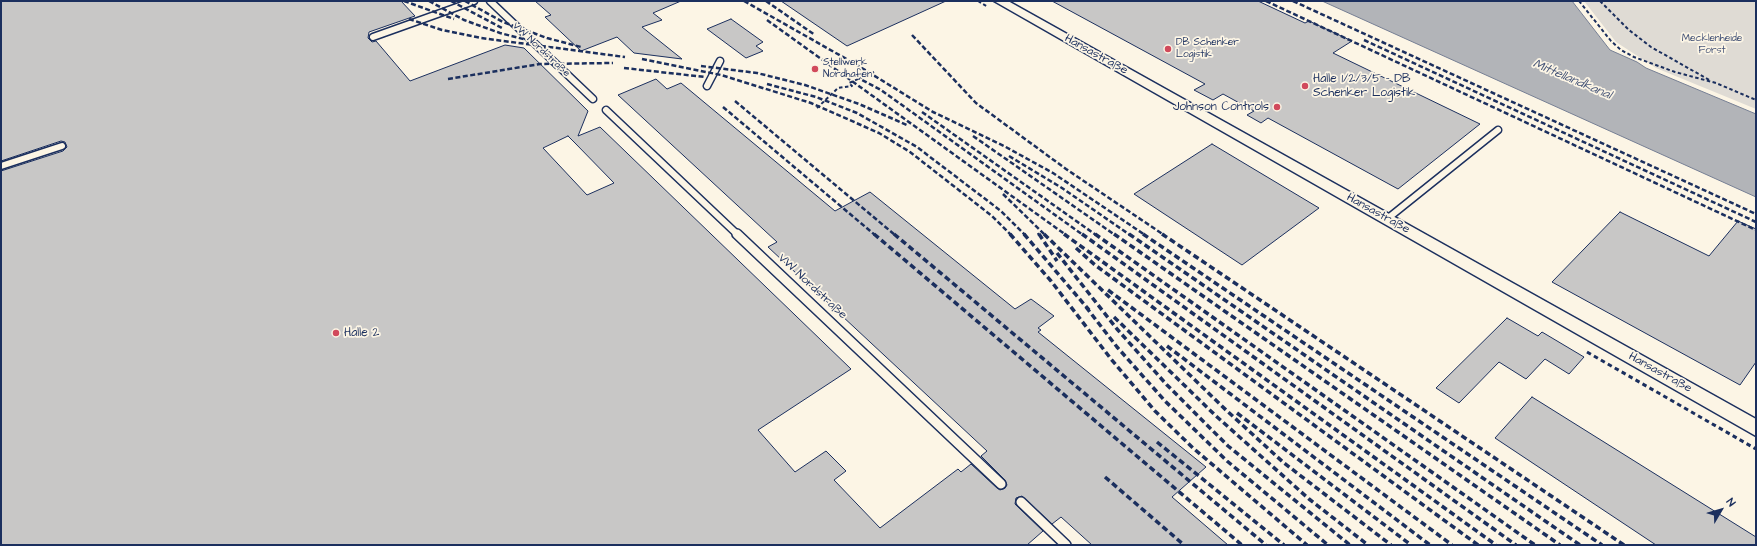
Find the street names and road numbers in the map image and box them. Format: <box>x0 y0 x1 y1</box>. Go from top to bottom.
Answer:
street label: VW Nordstraße <box>510 20 572 80</box>
street label: Hansastraße <box>1062 32 1130 78</box>
street label: Hansastraße <box>1344 191 1412 237</box>
street label: VW Nordstraße <box>774 251 850 323</box>
street label: Hansastraße <box>1626 350 1694 396</box>

